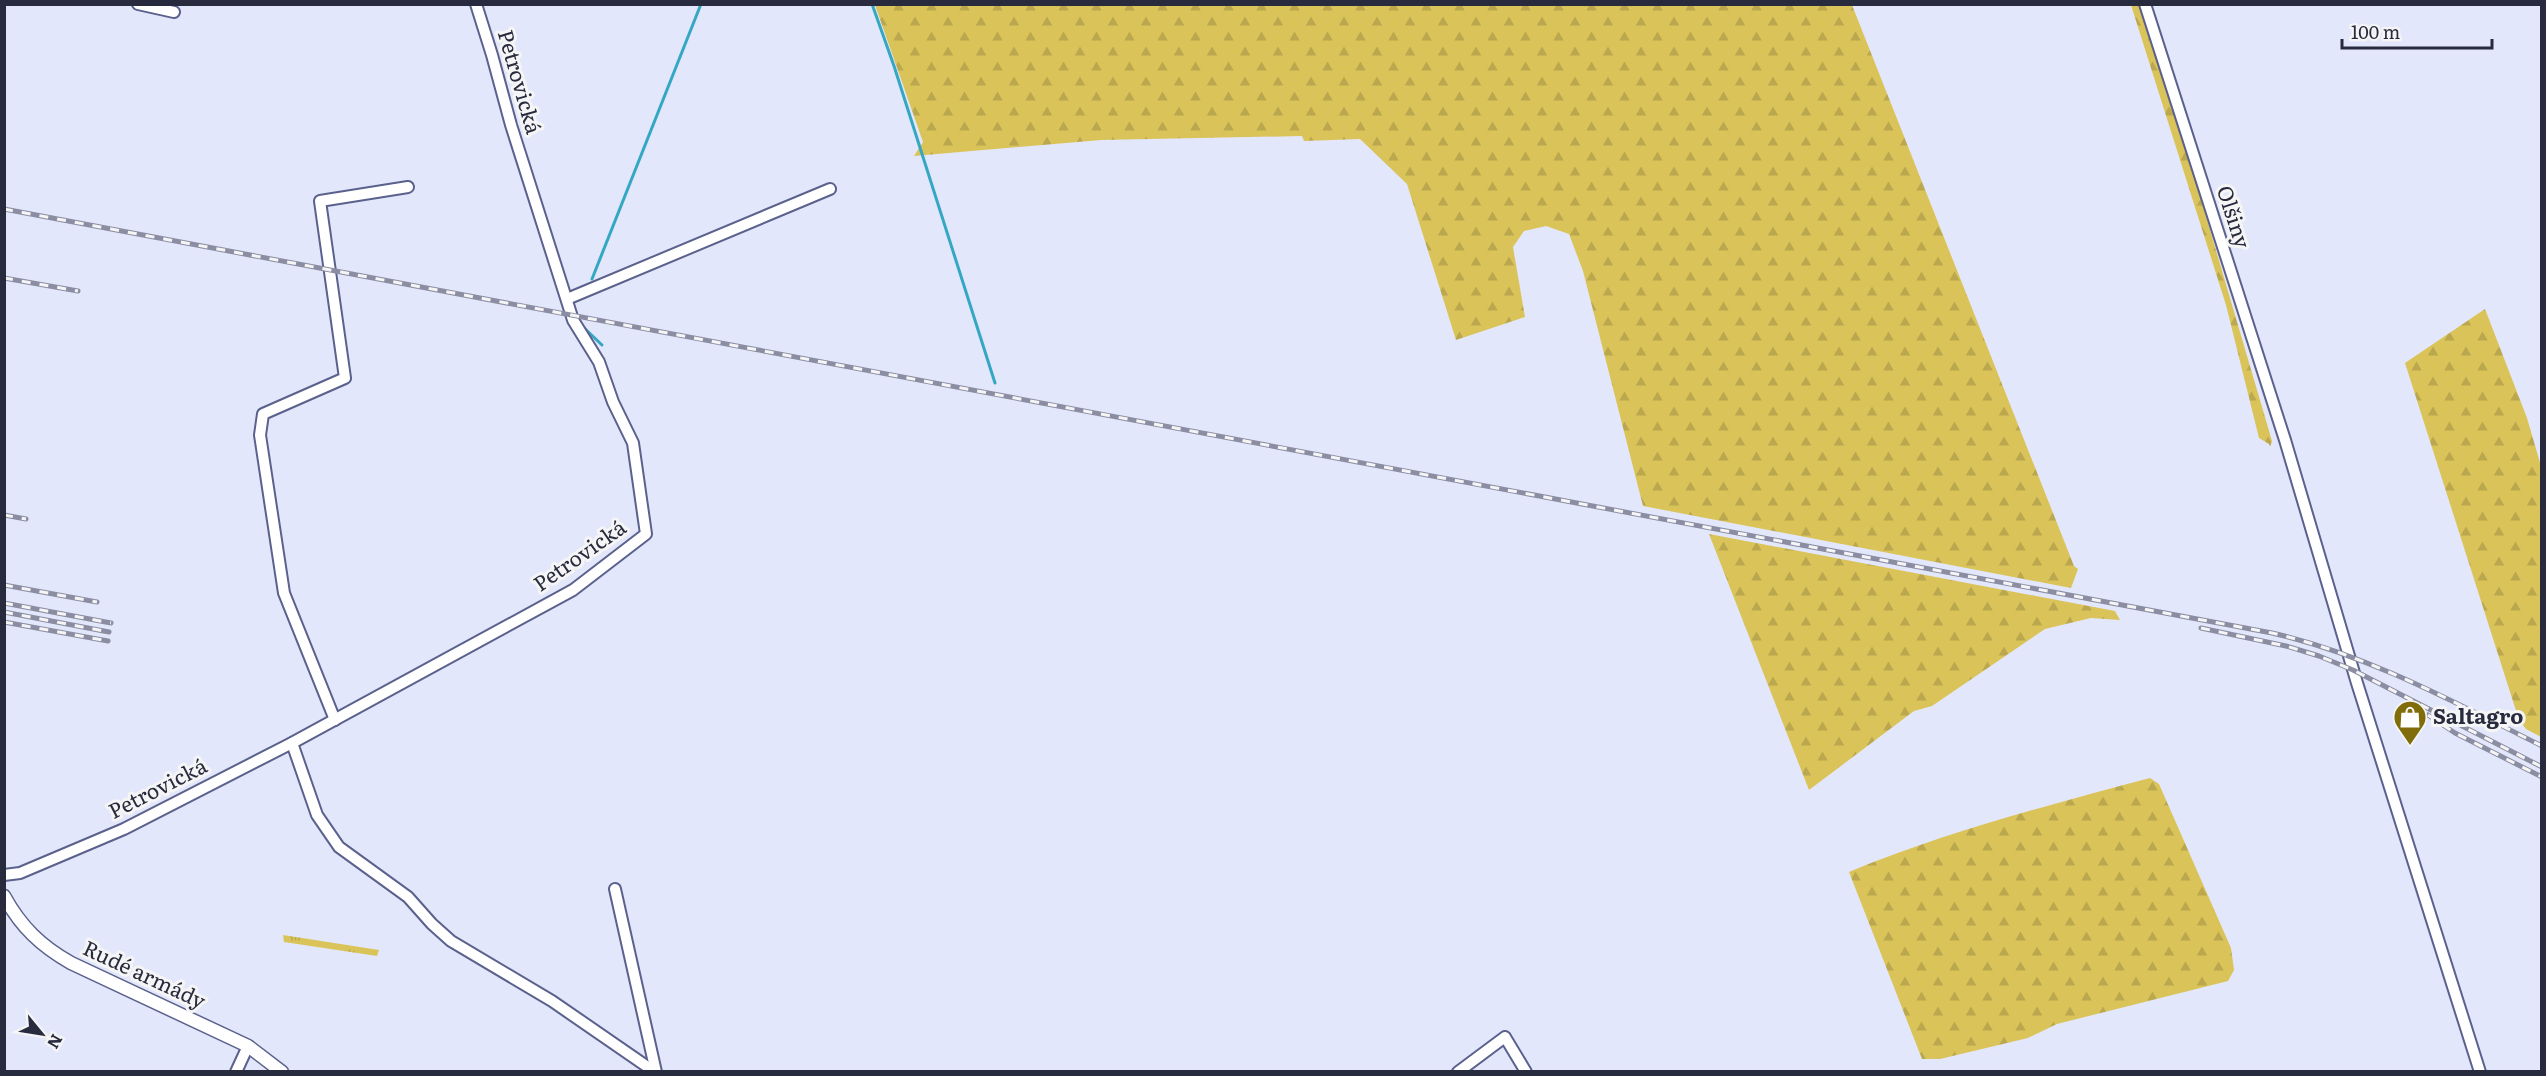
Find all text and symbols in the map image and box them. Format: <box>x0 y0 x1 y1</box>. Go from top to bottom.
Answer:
scale bar <box>2342 12 2492 50</box>
text: 100 m <box>2351 18 2400 45</box>
street label: Petrovická <box>492 26 551 138</box>
street label: Olšiny <box>2211 181 2260 252</box>
street label: Petrovická <box>526 510 632 597</box>
shop icon: Saltagro <box>2392 699 2428 746</box>
place label: Saltagro <box>2433 699 2523 730</box>
street label: Petrovická <box>102 748 212 825</box>
street label: Rudé armády <box>79 931 212 1015</box>
north arrow <box>12 1004 72 1064</box>
text: N <box>42 1030 70 1054</box>

